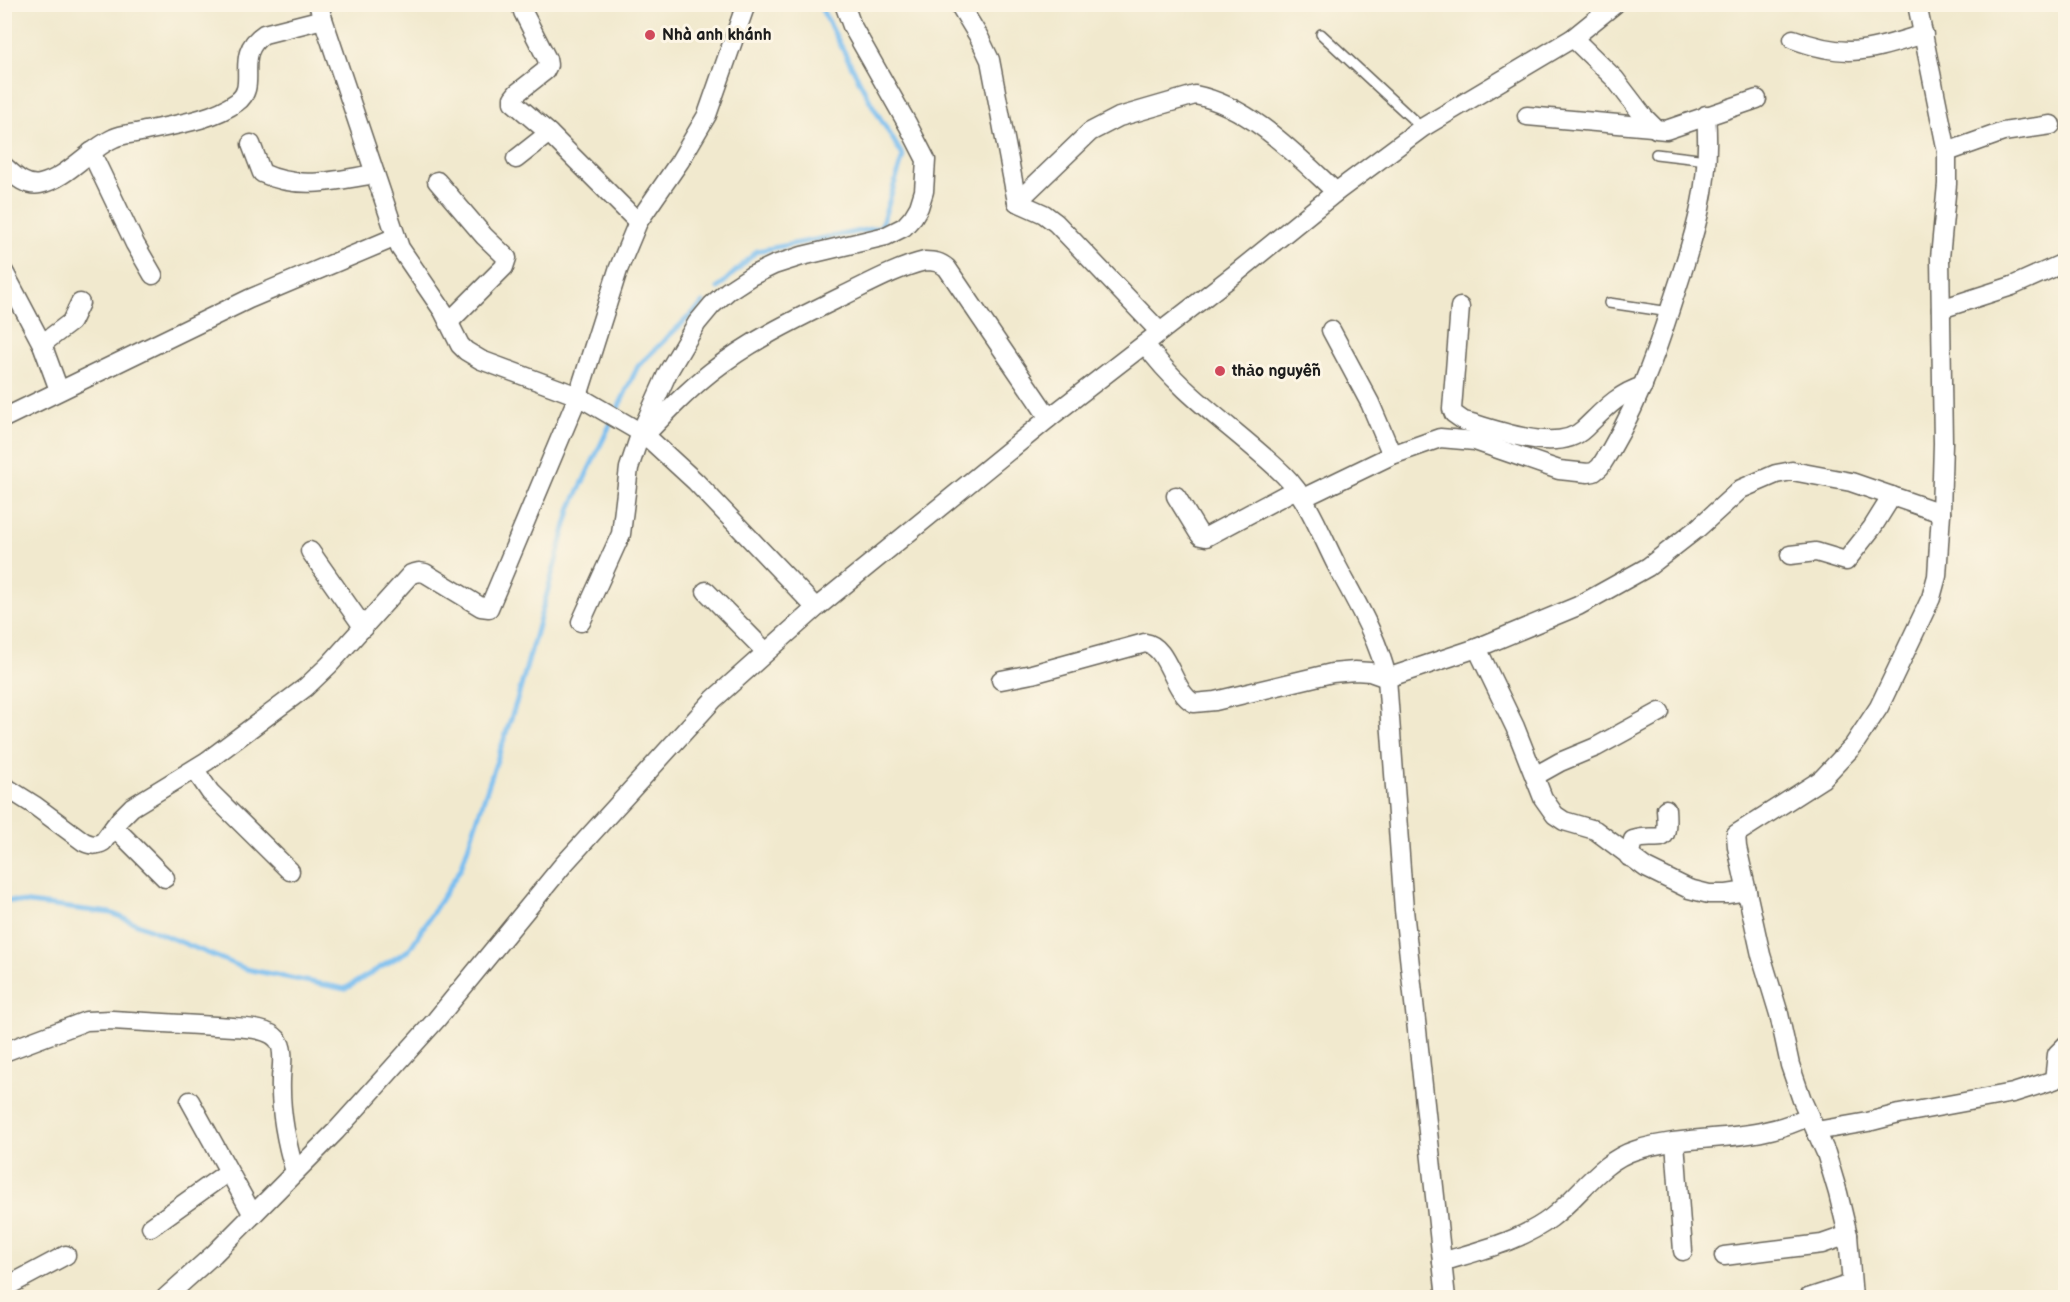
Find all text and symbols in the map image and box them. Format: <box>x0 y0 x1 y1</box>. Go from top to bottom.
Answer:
place label: Nhà anh khánh <box>662 26 771 45</box>
marker: Nhà anh khánh <box>643 28 657 42</box>
place label: thảo nguyễn <box>1231 362 1321 381</box>
marker: thảo nguyễn <box>1213 364 1227 378</box>

